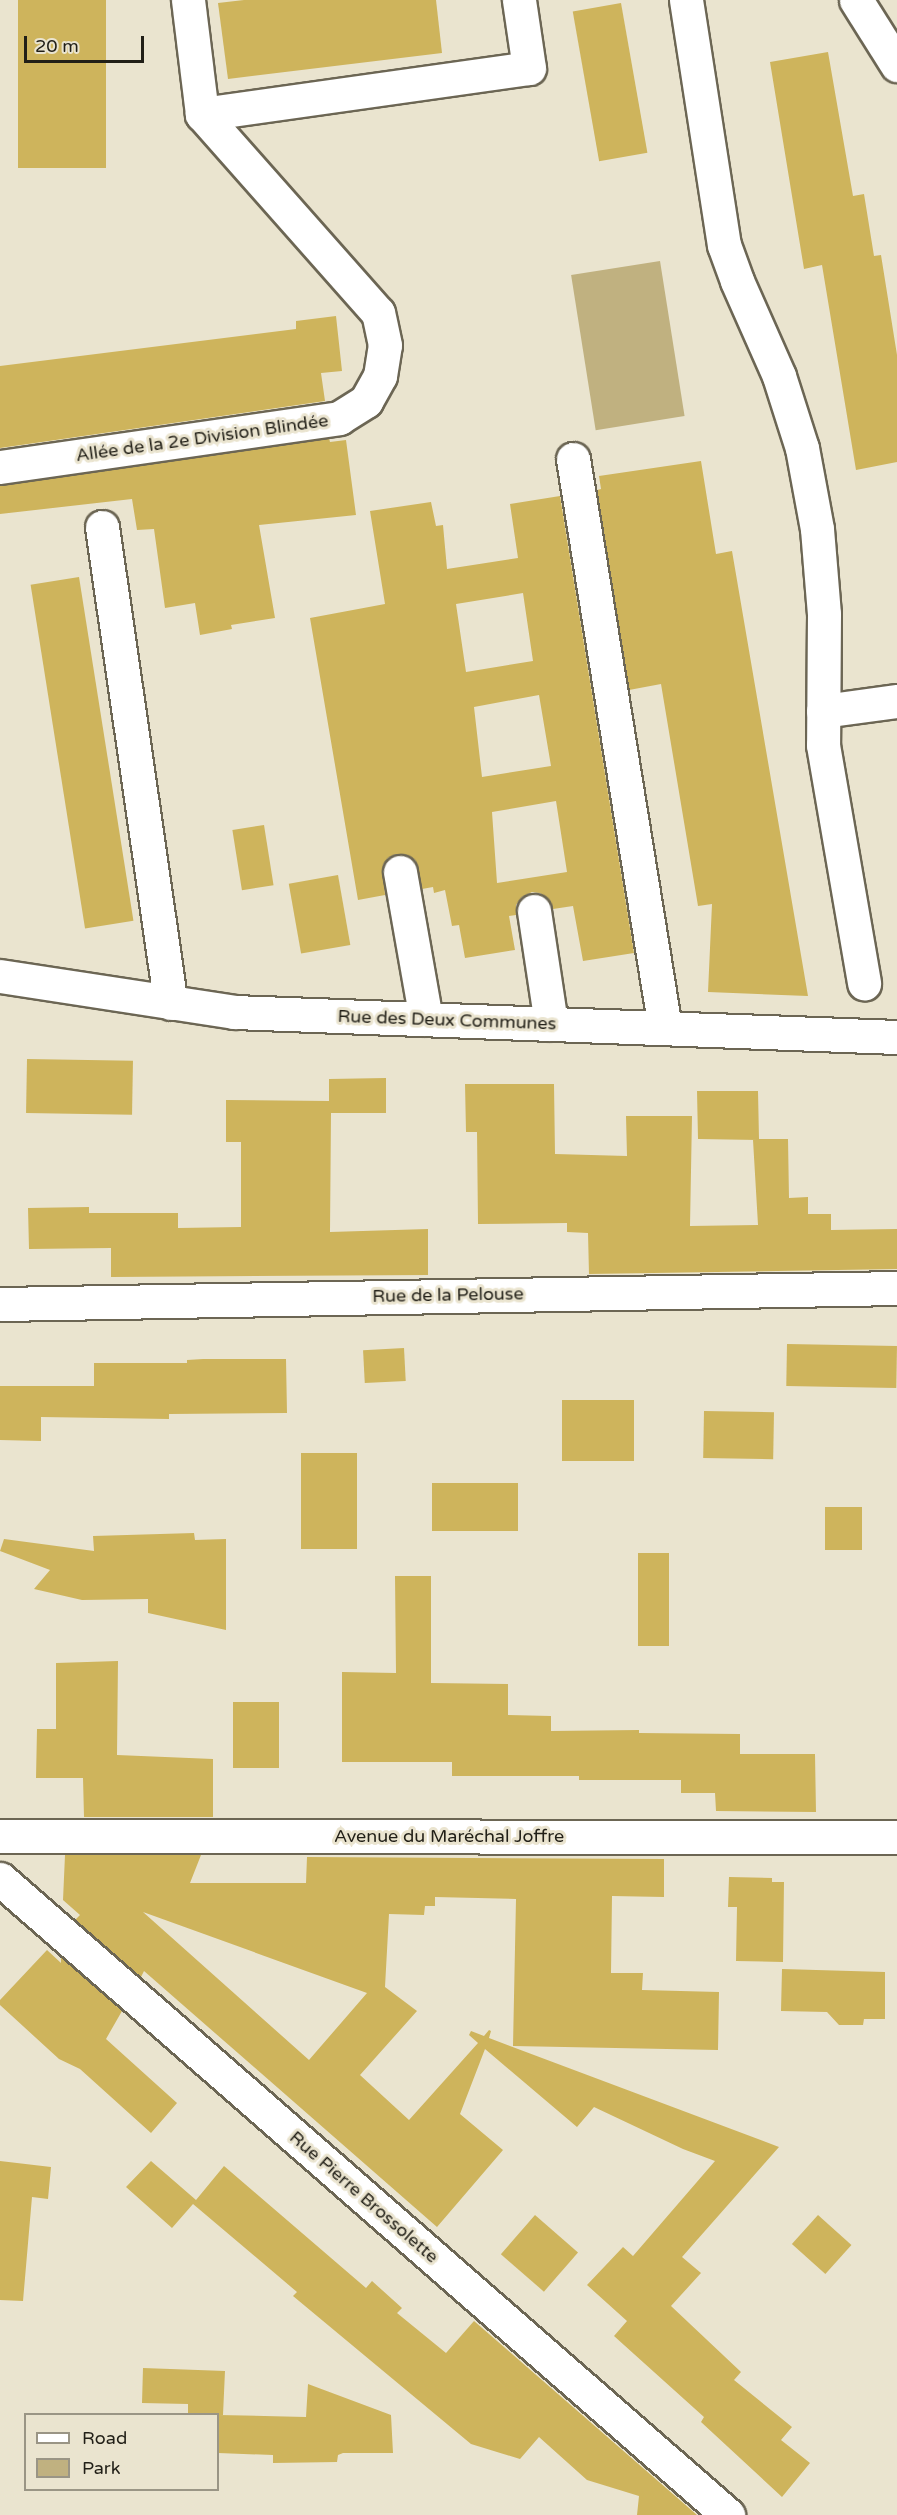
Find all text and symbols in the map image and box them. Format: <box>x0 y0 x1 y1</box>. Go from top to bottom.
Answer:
scale bar <box>27 24 147 62</box>
text: 20 m <box>35 35 79 57</box>
street label: Allée de la 2e Division Blindée <box>74 410 330 466</box>
street label: Rue des Deux Communes <box>337 1005 557 1035</box>
street label: Rue de la Pelouse <box>372 1283 524 1307</box>
street label: Avenue du Maréchal Joffre <box>334 1825 564 1847</box>
street label: Rue Pierre Brossolette <box>285 2126 443 2268</box>
legend <box>24 2413 219 2491</box>
text: Road <box>82 2427 127 2449</box>
text: Park <box>82 2457 120 2479</box>

